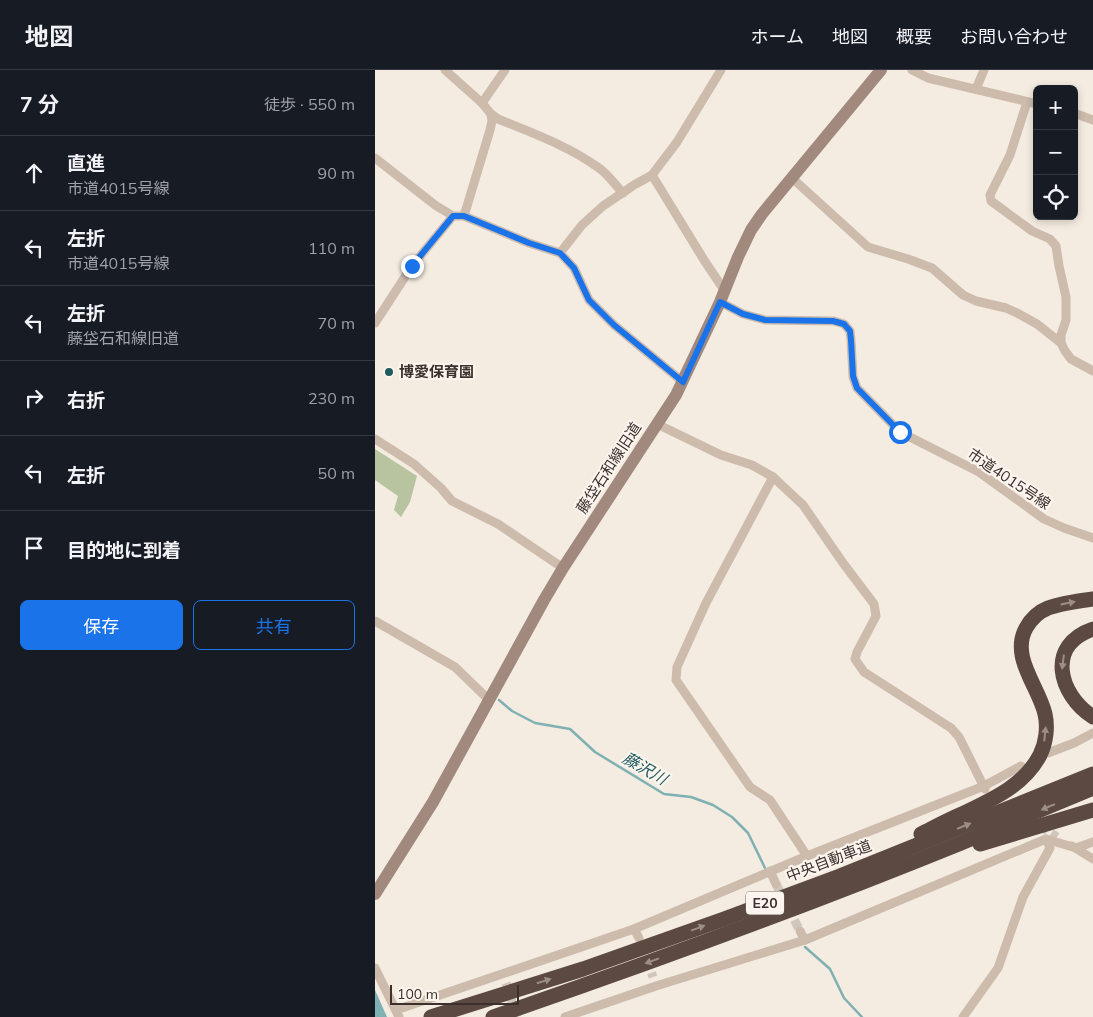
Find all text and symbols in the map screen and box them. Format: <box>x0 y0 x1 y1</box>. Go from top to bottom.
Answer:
text: 地図 <box>25 21 73 51</box>
text: ホーム <box>751 25 804 48</box>
text: 地図 <box>832 25 868 48</box>
text: 概要 <box>896 25 932 48</box>
text: お問い合わせ <box>960 25 1068 48</box>
map controls <box>1033 85 1078 220</box>
button: + <box>1033 85 1078 130</box>
text: 7 分 <box>20 91 59 117</box>
text: 徒歩 · 550 m <box>264 94 355 114</box>
button: − <box>1033 130 1078 175</box>
text: 直進 <box>67 151 105 175</box>
icon: ahead <box>20 159 48 187</box>
text: 90 m <box>318 163 355 183</box>
button: locate <box>1033 175 1078 220</box>
text: 市道4015号線 <box>67 178 169 198</box>
text: 左折 <box>67 226 105 250</box>
icon: left <box>20 234 48 262</box>
text: 110 m <box>308 238 355 258</box>
text: 市道4015号線 <box>67 253 169 273</box>
route end <box>401 255 424 278</box>
text: 左折 <box>67 301 105 325</box>
icon: left <box>20 309 48 337</box>
text: 70 m <box>318 313 355 333</box>
text: 藤垈石和線旧道 <box>67 328 179 348</box>
place label: 博愛保育園 <box>399 362 474 381</box>
marker: 博愛保育園 <box>383 366 395 378</box>
icon: right <box>20 384 48 412</box>
text: 右折 <box>67 388 105 412</box>
text: 230 m <box>308 388 355 408</box>
street label: 藤垈石和線旧道 <box>572 419 645 517</box>
route start <box>889 421 912 444</box>
street label: 市道4015号線 <box>964 444 1054 513</box>
icon: left <box>20 459 48 487</box>
text: 左折 <box>67 463 105 487</box>
text: 50 m <box>318 463 355 483</box>
icon: arrive <box>20 534 48 562</box>
text: 目的地に到着 <box>67 538 181 562</box>
one-way arrow <box>1061 599 1076 607</box>
button: 保存 <box>20 600 183 650</box>
button: 共有 <box>193 600 355 650</box>
one-way arrow <box>1059 655 1067 671</box>
one-way arrow <box>1041 725 1049 741</box>
water label: 藤沢川 <box>619 747 673 790</box>
one-way arrow <box>1041 803 1055 811</box>
one-way arrow <box>957 822 971 830</box>
street label: 中央自動車道 <box>783 836 874 886</box>
road number: E20 <box>746 891 784 914</box>
one-way arrow <box>690 924 705 931</box>
one-way arrow <box>644 957 659 965</box>
one-way arrow <box>537 977 552 985</box>
scale bar <box>390 982 519 1005</box>
text: 100 m <box>397 985 438 1003</box>

